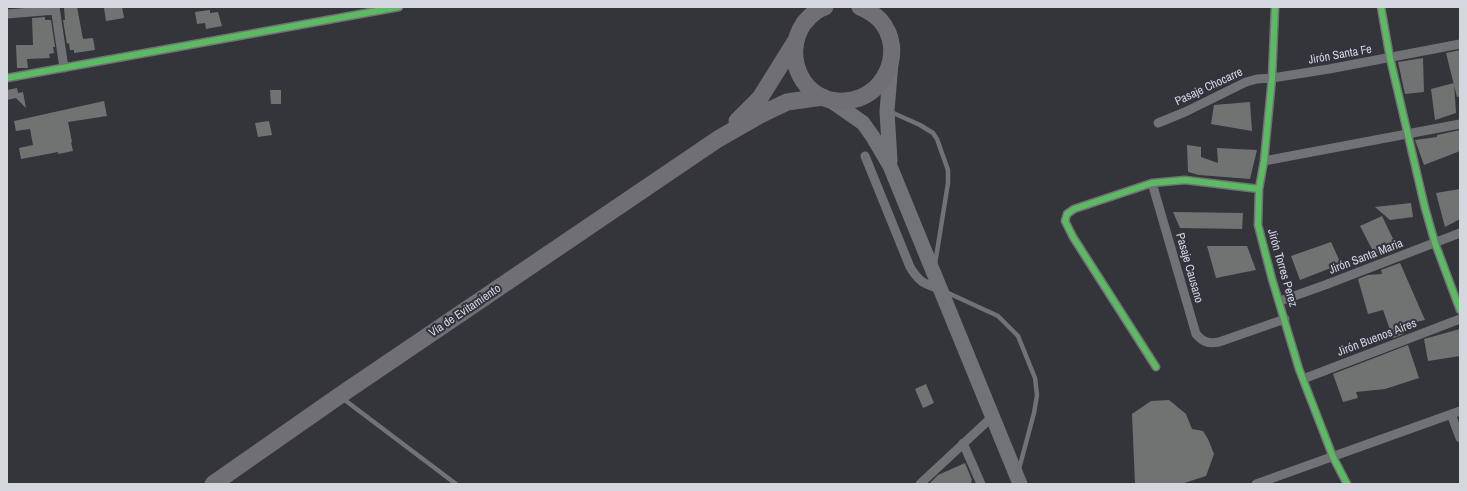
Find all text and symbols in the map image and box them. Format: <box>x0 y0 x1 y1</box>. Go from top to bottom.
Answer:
street label: Jirón Santa Fe <box>1307 42 1373 68</box>
street label: Pasaje Chocarre <box>1173 65 1245 109</box>
street label: Jirón Torres Perez <box>1264 227 1300 309</box>
street label: Pasaje Causano <box>1172 231 1206 305</box>
street label: Jirón Santa Maria <box>1327 236 1405 278</box>
street label: Vía de Evitamiento <box>426 282 504 340</box>
street label: Jirón Buenos Aires <box>1335 316 1419 360</box>

